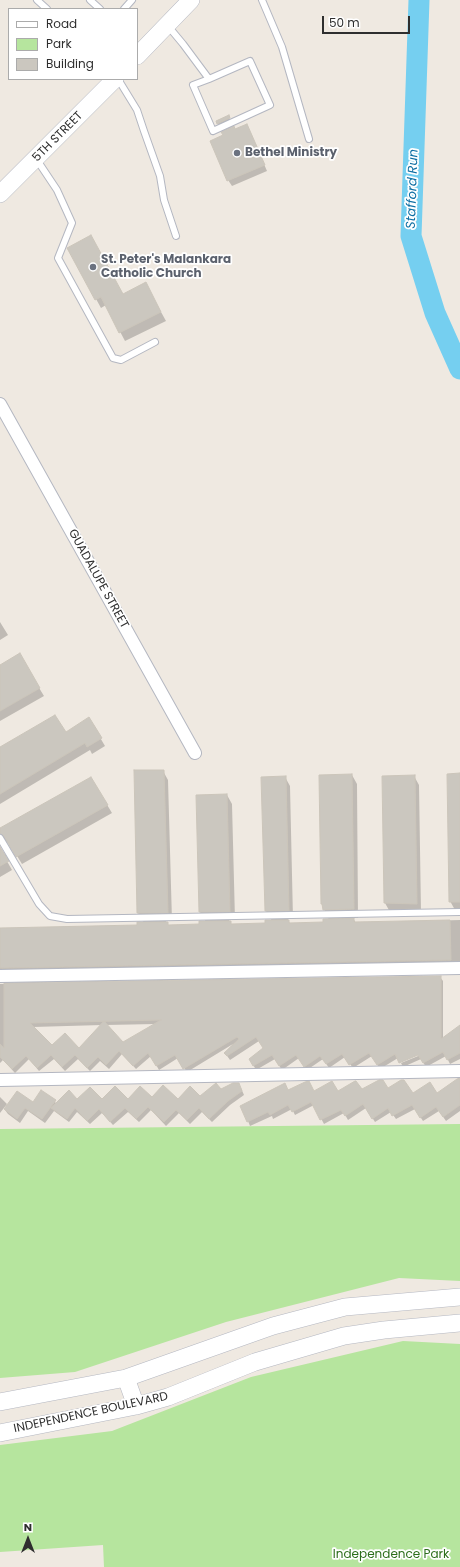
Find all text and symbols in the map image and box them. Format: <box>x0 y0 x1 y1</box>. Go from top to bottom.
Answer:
legend <box>8 8 138 80</box>
scale bar <box>324 8 412 34</box>
text: 50 m <box>329 14 360 31</box>
text: Road <box>46 15 77 32</box>
text: Park <box>46 35 72 52</box>
text: Building <box>46 55 94 72</box>
street label: 5TH STREET <box>30 109 86 165</box>
place label: Bethel Ministry <box>245 146 337 160</box>
marker: Bethel Ministry <box>232 148 242 158</box>
water label: Stafford Run <box>404 149 422 229</box>
place label: St. Peter's Malankara Catholic Church <box>101 253 231 281</box>
marker: St. Peter's Malankara Catholic Church <box>88 262 98 272</box>
street label: GUADALUPE STREET <box>65 527 131 631</box>
street label: INDEPENDENCE BOULEVARD <box>12 1390 170 1436</box>
north arrow <box>8 1519 48 1559</box>
text: N <box>24 1519 32 1535</box>
park label: Independence Park <box>333 1548 449 1562</box>

